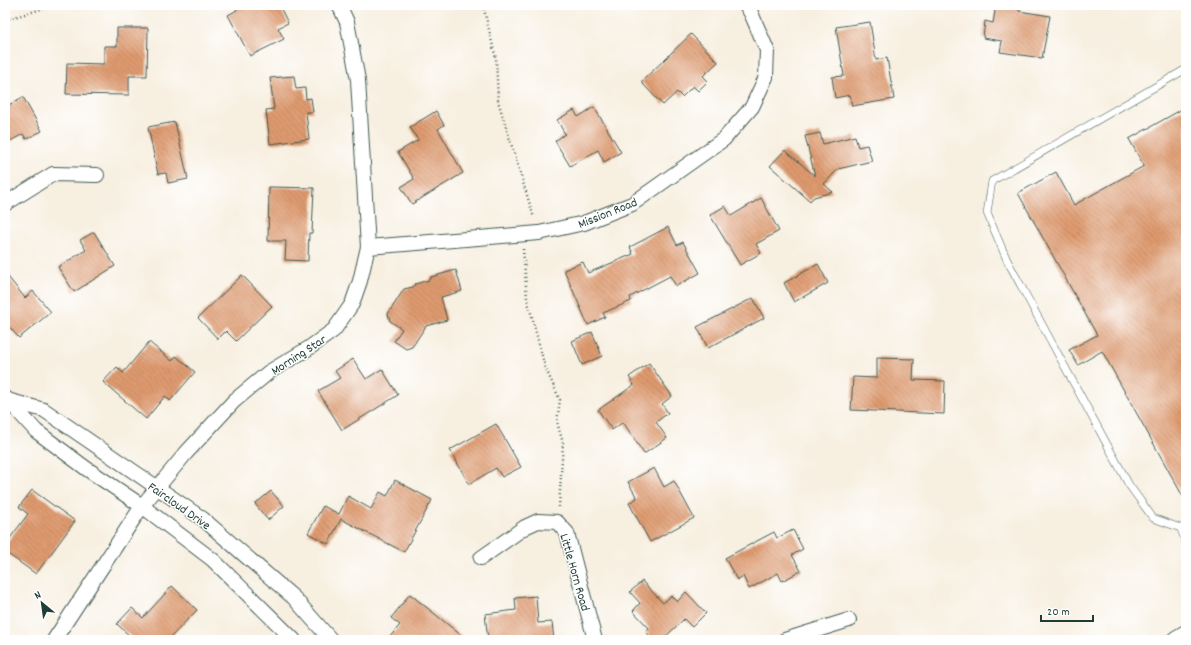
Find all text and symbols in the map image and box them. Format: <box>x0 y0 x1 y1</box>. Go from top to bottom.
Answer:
street label: Mission Road <box>575 194 640 235</box>
street label: Morning Star <box>268 331 331 381</box>
street label: Faircloud Drive <box>143 478 214 536</box>
street label: Little Horn Road <box>553 532 594 614</box>
north arrow <box>22 583 62 623</box>
text: N <box>32 587 45 604</box>
scale bar <box>1041 597 1093 623</box>
text: 20 m <box>1047 604 1070 621</box>

